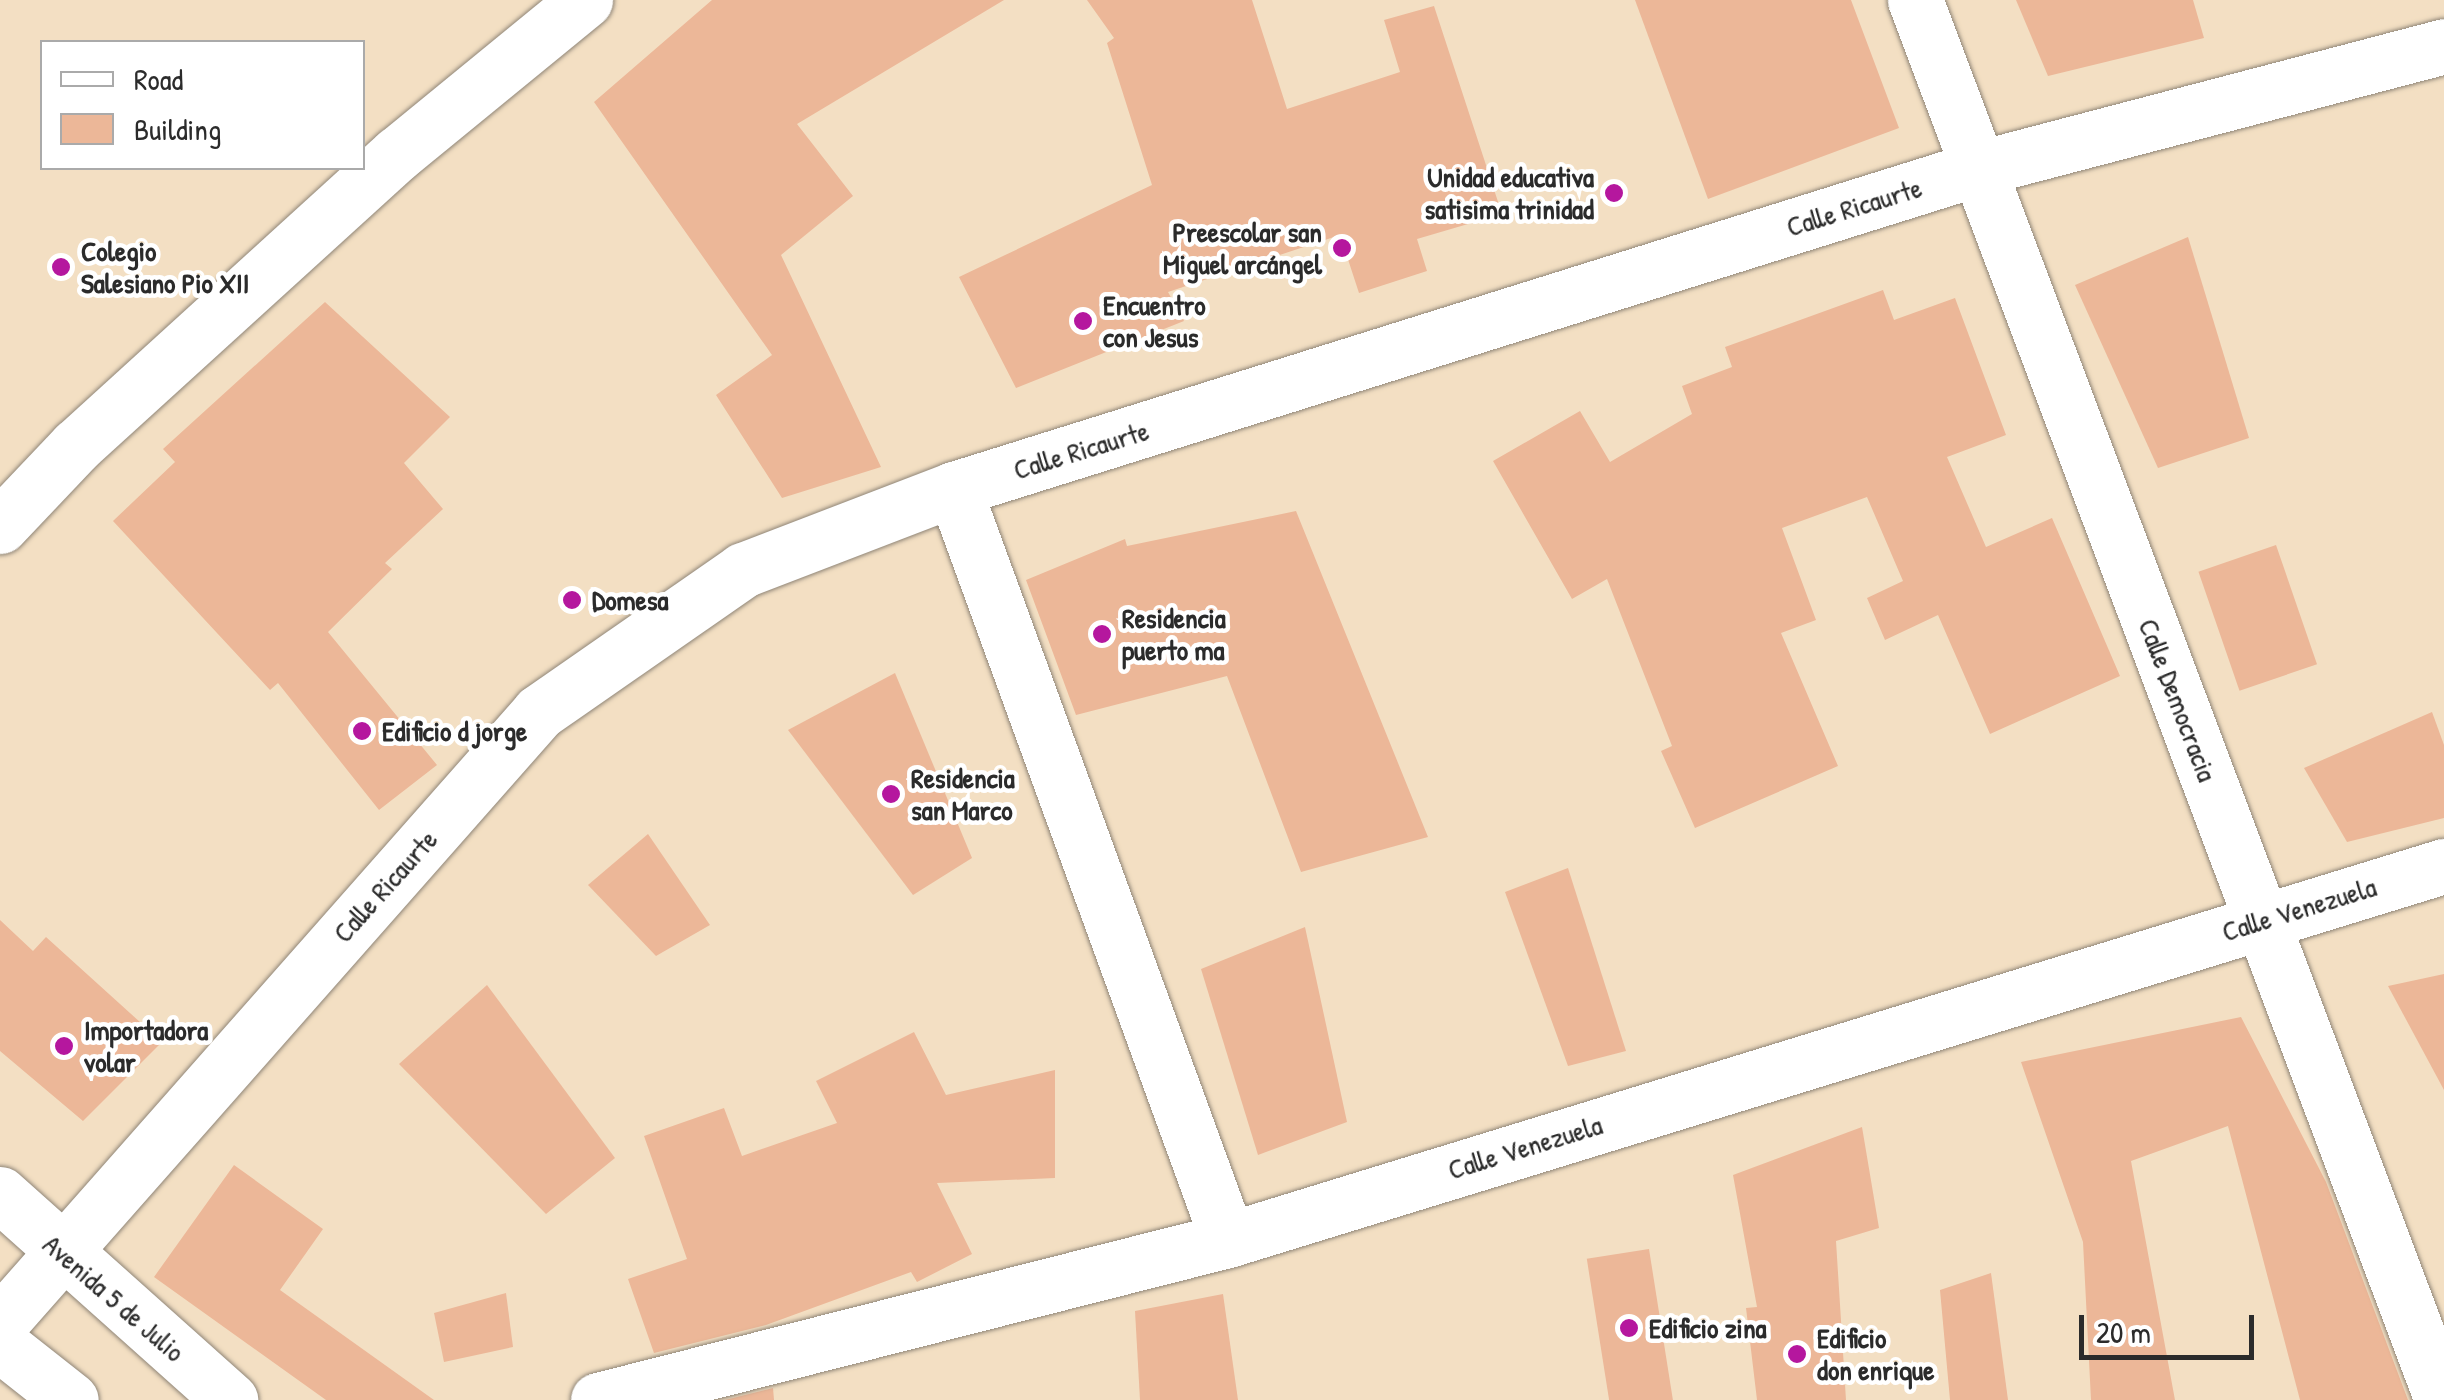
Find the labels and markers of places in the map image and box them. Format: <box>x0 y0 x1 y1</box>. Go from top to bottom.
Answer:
place label: Unidad educativa satisima trinidad <box>1424 160 1594 226</box>
marker: Unidad educativa satisima trinidad <box>1603 182 1625 204</box>
place label: Preescolar san Miguel arcángel <box>1163 215 1322 281</box>
place label: Colegio Salesiano Pio XII <box>81 234 249 300</box>
marker: Preescolar san Miguel arcángel <box>1331 237 1353 259</box>
marker: Colegio Salesiano Pio XII <box>50 256 72 278</box>
place label: Encuentro con Jesus <box>1103 288 1206 354</box>
marker: Encuentro con Jesus <box>1072 310 1094 332</box>
place label: Domesa <box>592 583 669 617</box>
marker: Domesa <box>561 589 583 611</box>
place label: Residencia puerto ma <box>1122 601 1226 667</box>
marker: Residencia puerto ma <box>1091 623 1113 645</box>
place label: Edificio d jorge <box>382 714 527 748</box>
marker: Edificio d jorge <box>351 720 373 742</box>
place label: Residencia san Marco <box>911 761 1015 827</box>
marker: Residencia san Marco <box>880 783 902 805</box>
place label: Importadora volar <box>84 1013 208 1079</box>
marker: Importadora volar <box>53 1035 75 1057</box>
place label: Edificio zina <box>1649 1311 1767 1345</box>
marker: Edificio zina <box>1618 1317 1640 1339</box>
place label: Edificio don enrique <box>1817 1321 1934 1387</box>
marker: Edificio don enrique <box>1786 1343 1808 1365</box>

